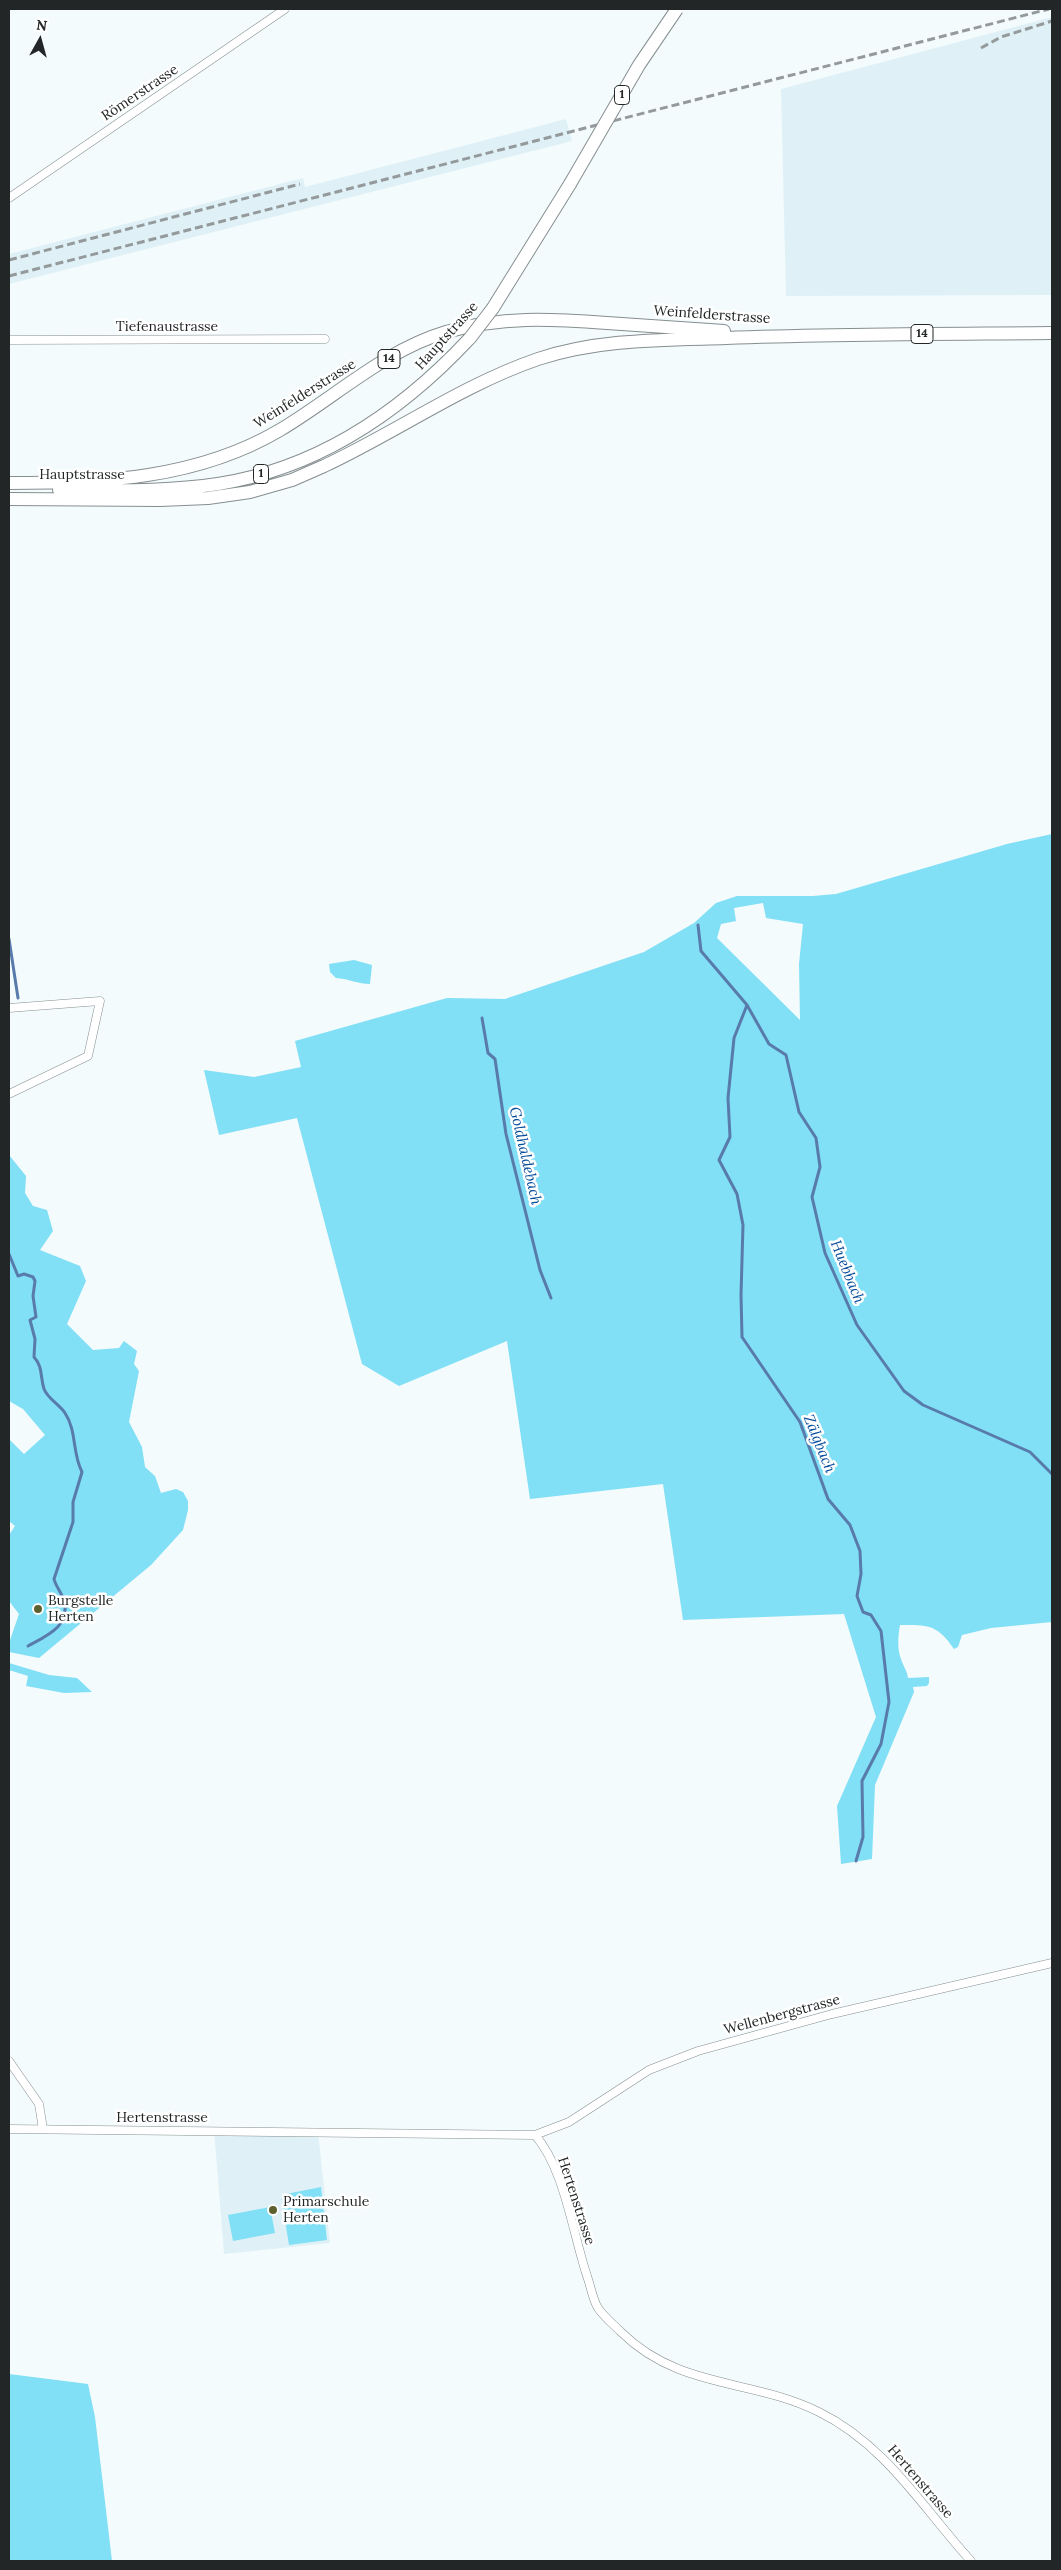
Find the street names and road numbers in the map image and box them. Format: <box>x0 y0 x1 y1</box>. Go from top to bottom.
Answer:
street label: Römerstrasse <box>99 61 181 125</box>
road number: 1 <box>614 86 630 104</box>
street label: Hauptstrasse <box>412 299 482 373</box>
street label: Weinfelderstrasse <box>653 303 771 327</box>
street label: Tiefenaustrasse <box>116 319 218 335</box>
road number: 14 <box>911 324 933 344</box>
road number: 14 <box>378 349 400 368</box>
street label: Weinfelderstrasse <box>251 356 359 432</box>
road number: 1 <box>254 464 268 484</box>
street label: Hauptstrasse <box>39 467 125 483</box>
street label: Wellenbergstrasse <box>722 1991 842 2039</box>
street label: Hertenstrasse <box>116 2110 208 2126</box>
street label: Hertenstrasse <box>554 2155 598 2247</box>
street label: Hertenstrasse <box>884 2442 956 2522</box>

